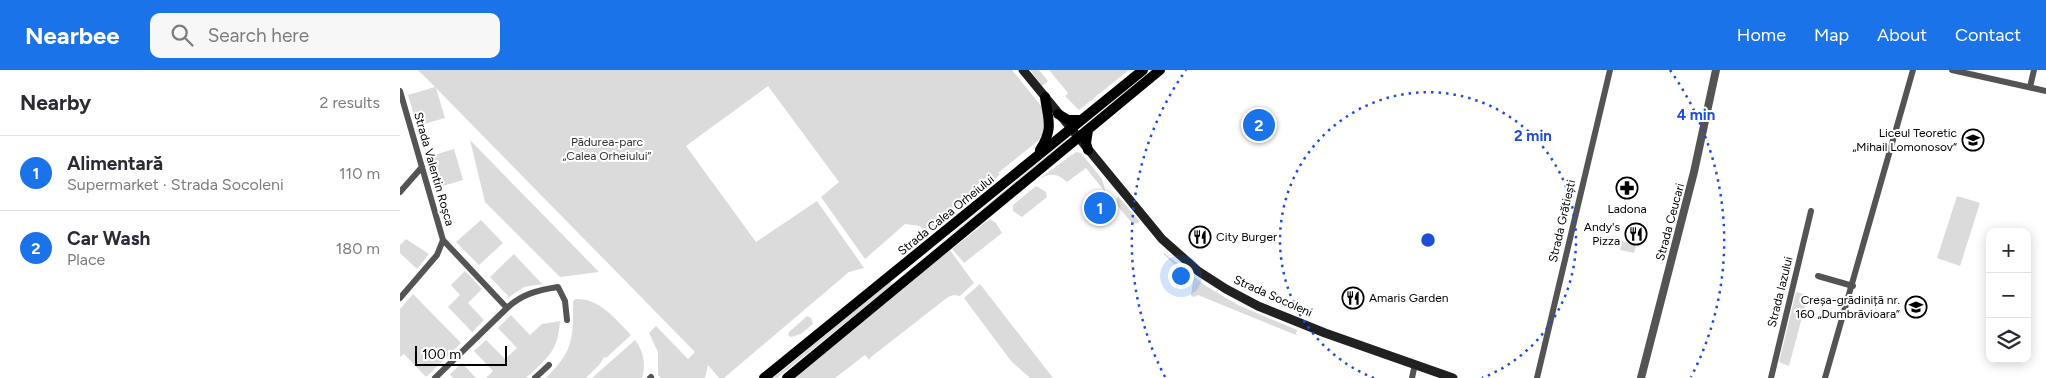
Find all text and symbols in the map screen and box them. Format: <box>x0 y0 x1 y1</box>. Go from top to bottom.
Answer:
search box <box>150 13 500 58</box>
text: Nearbee <box>25 21 120 50</box>
icon: search <box>168 21 196 49</box>
text: Search here <box>208 24 309 47</box>
text: Home <box>1737 24 1786 46</box>
text: Map <box>1814 24 1849 46</box>
text: About <box>1877 24 1927 46</box>
text: Contact <box>1955 24 2021 46</box>
text: Nearby <box>20 90 91 115</box>
text: 2 results <box>320 93 380 112</box>
pin: 2 <box>1243 106 1275 144</box>
text: 4 min <box>1677 106 1715 124</box>
street label: Strada Valentin Roșca <box>411 110 457 228</box>
place label: Liceul Teoretic „Mihail Lomonosov“ <box>1852 126 1958 154</box>
text: 2 min <box>1514 127 1552 145</box>
school or university icon: Liceul Teoretic „Mihail Lomonosov“ <box>1961 128 1985 152</box>
park label: Pădurea-parc „Calea Orheiului” <box>563 135 652 163</box>
text: Alimentară <box>67 152 163 175</box>
text: 1 <box>33 164 39 183</box>
text: 110 m <box>339 164 380 183</box>
street label: Strada Calea Orheiului <box>895 172 997 258</box>
text: Supermarket · Strada Socoleni <box>67 175 284 194</box>
pharmacy icon: Ladona <box>1615 176 1639 200</box>
street label: Strada Grătiești <box>1546 178 1578 264</box>
street label: Strada Ceucari <box>1653 182 1687 262</box>
pin: 1 <box>1084 189 1116 227</box>
place label: Ladona <box>1607 202 1647 216</box>
place label: Andy's Pizza <box>1584 220 1620 248</box>
restaurant icon: Andy's Pizza <box>1624 222 1648 246</box>
restaurant icon: City Burger <box>1188 225 1212 249</box>
text: Car Wash <box>67 227 150 250</box>
map controls <box>1986 228 2031 363</box>
button: + <box>1986 228 2031 273</box>
place label: City Burger <box>1216 230 1277 244</box>
centre of rings <box>1419 231 1437 249</box>
text: 2 <box>31 239 41 258</box>
text: 180 m <box>336 239 380 258</box>
text: Place <box>67 250 105 269</box>
street label: Strada Iazului <box>1764 255 1796 329</box>
your location <box>1168 263 1194 289</box>
street label: Strada Socoleni <box>1231 272 1315 320</box>
button: − <box>1986 273 2031 318</box>
restaurant icon: Amaris Garden <box>1341 286 1365 310</box>
place label: Amaris Garden <box>1369 291 1449 305</box>
place label: Creșa-grădiniță nr. 160 „Dumbrăvioara” <box>1795 293 1900 321</box>
school or university icon: Creșa-grădiniță nr. 160 „Dumbrăvioara” <box>1904 295 1928 319</box>
button: layers <box>1986 318 2031 363</box>
scale bar <box>415 343 508 366</box>
text: 100 m <box>422 346 461 363</box>

